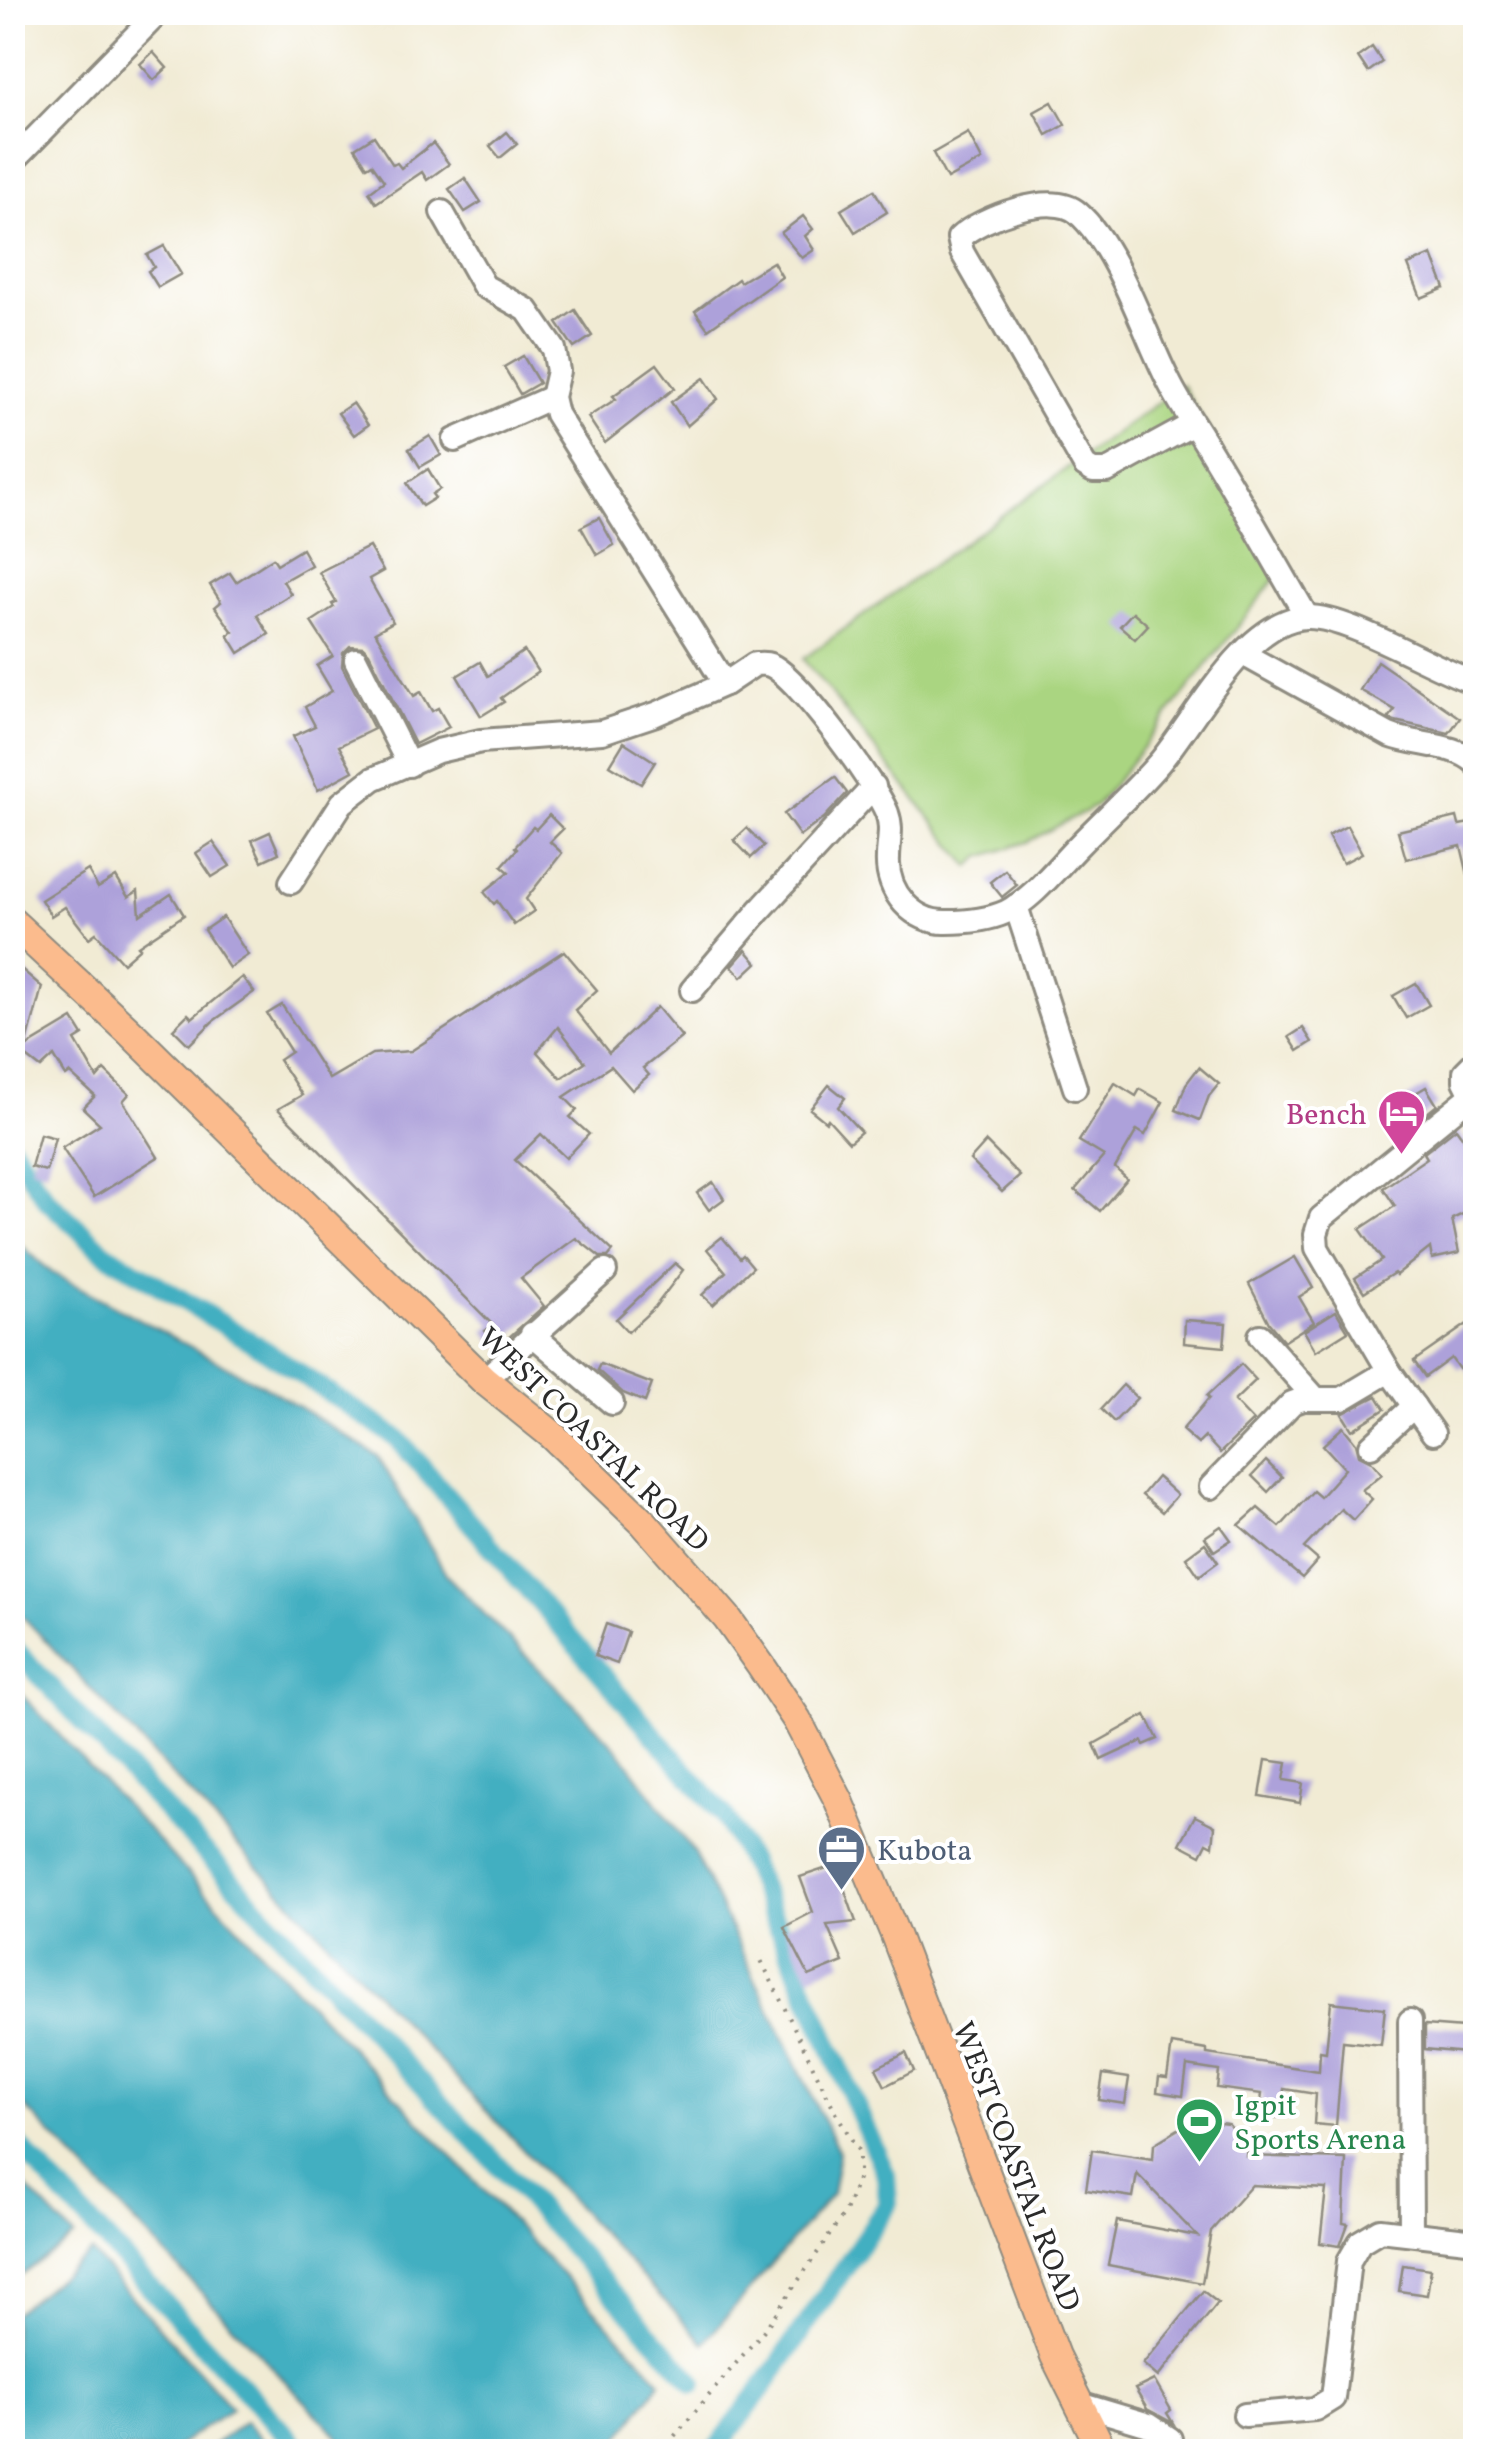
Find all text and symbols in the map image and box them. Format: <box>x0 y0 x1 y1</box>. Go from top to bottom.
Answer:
hotel icon: Bench <box>1376 1088 1428 1156</box>
place label: Bench <box>1286 1095 1367 1137</box>
street label: WEST COASTAL ROAD <box>468 1319 718 1562</box>
office icon: Kubota <box>816 1824 868 1892</box>
place label: Kubota <box>877 1831 972 1873</box>
street label: WEST COASTAL ROAD <box>940 2016 1090 2318</box>
place label: Igpit Sports Arena <box>1234 2086 1406 2162</box>
sports icon: Igpit Sports Arena <box>1173 2096 1225 2164</box>

